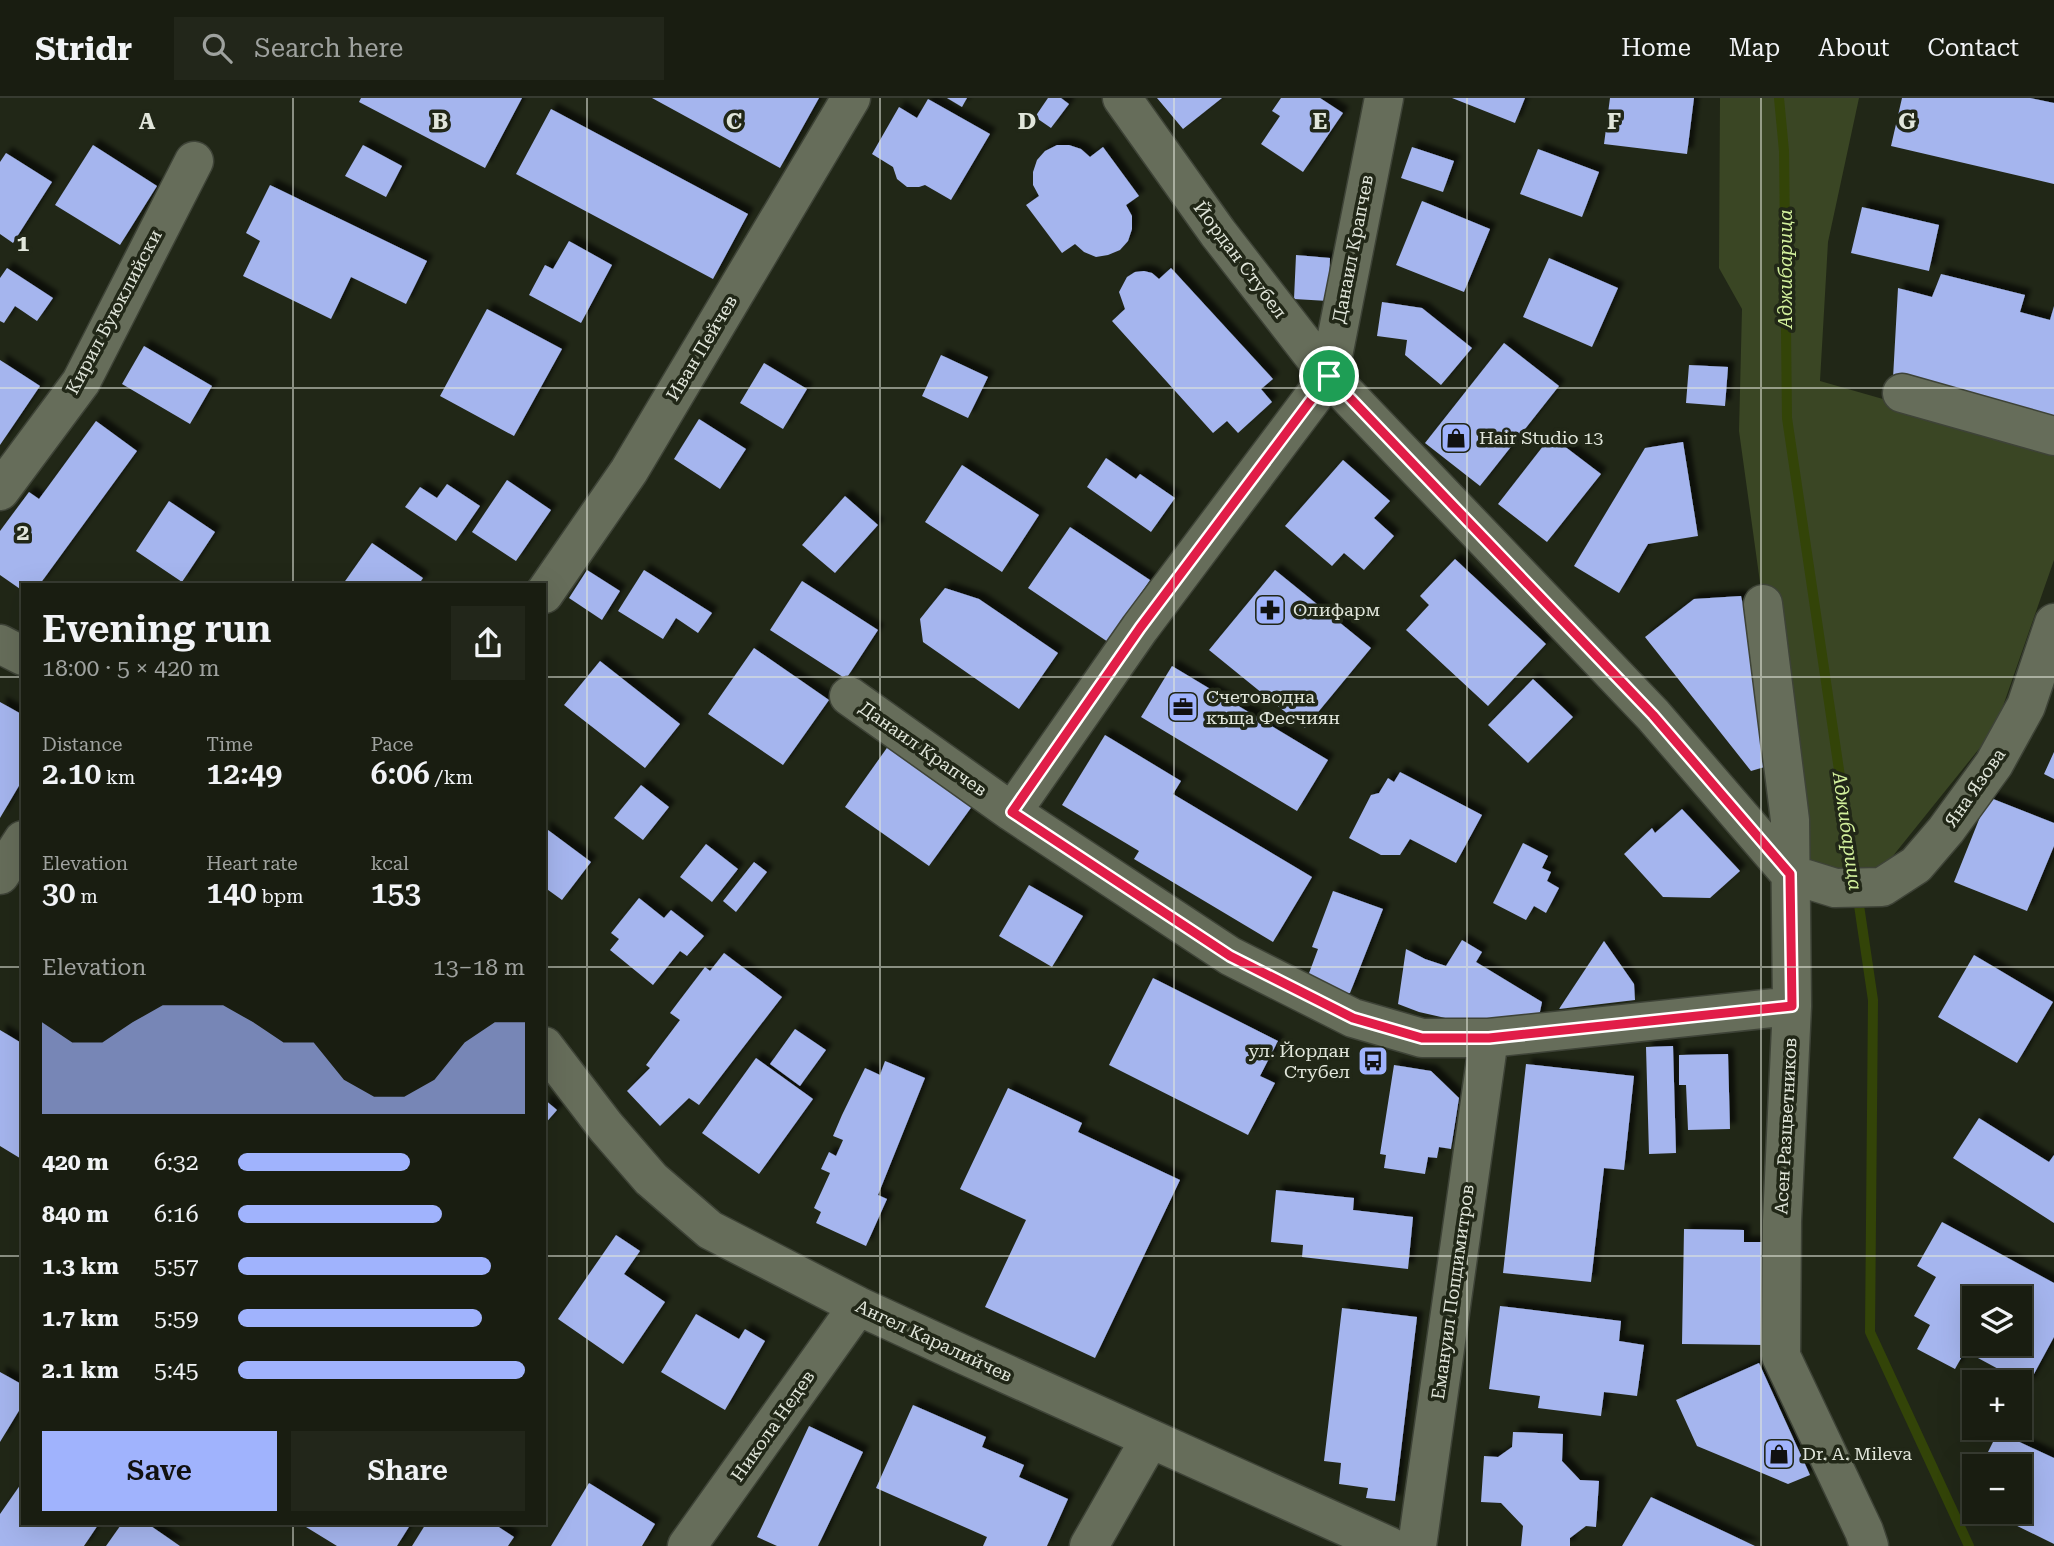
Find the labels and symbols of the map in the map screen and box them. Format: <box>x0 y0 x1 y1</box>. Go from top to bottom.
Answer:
text: A <box>139 108 156 135</box>
text: B <box>432 108 448 135</box>
text: C <box>726 108 742 135</box>
text: D <box>1018 108 1036 135</box>
text: E <box>1313 108 1327 135</box>
text: F <box>1607 108 1621 135</box>
text: G <box>1898 108 1916 135</box>
street label: Данаил Крапчев <box>1328 173 1377 325</box>
street label: Йордан Стубел <box>1190 197 1291 322</box>
water label: Аджибарица <box>1774 209 1797 330</box>
street label: Кирил Буюклийски <box>61 226 166 398</box>
text: 1 <box>17 230 30 257</box>
street label: Иван Пейчев <box>662 291 741 404</box>
pin <box>1299 346 1359 406</box>
shop icon: Hair Studio 13 <box>1439 421 1473 455</box>
place label: Hair Studio 13 <box>1479 427 1603 448</box>
text: 2 <box>17 519 29 546</box>
pharmacy icon: Олифарм <box>1253 593 1287 627</box>
place label: Олифарм <box>1293 599 1380 620</box>
place label: Счетоводна къща Фесчиян <box>1206 686 1340 728</box>
office icon: Счетоводна къща Фесчиян <box>1166 690 1200 724</box>
street label: Данаил Крапчев <box>855 697 991 800</box>
street label: Яна Язова <box>1940 744 2010 831</box>
water label: Аджибарица <box>1828 769 1867 892</box>
street label: Асен Разцветников <box>1770 1037 1801 1215</box>
place label: ул. Йордан Стубел <box>1249 1040 1350 1082</box>
bus stop icon: ул. Йордан Стубел <box>1356 1044 1390 1078</box>
street label: Емануил Попдимитров <box>1427 1183 1478 1401</box>
street label: Ангел Каралийчев <box>853 1295 1016 1386</box>
street label: Никола Недев <box>726 1366 819 1485</box>
shop icon: Dr. A. Mileva <box>1762 1437 1796 1471</box>
place label: Dr. A. Mileva <box>1802 1443 1912 1464</box>

